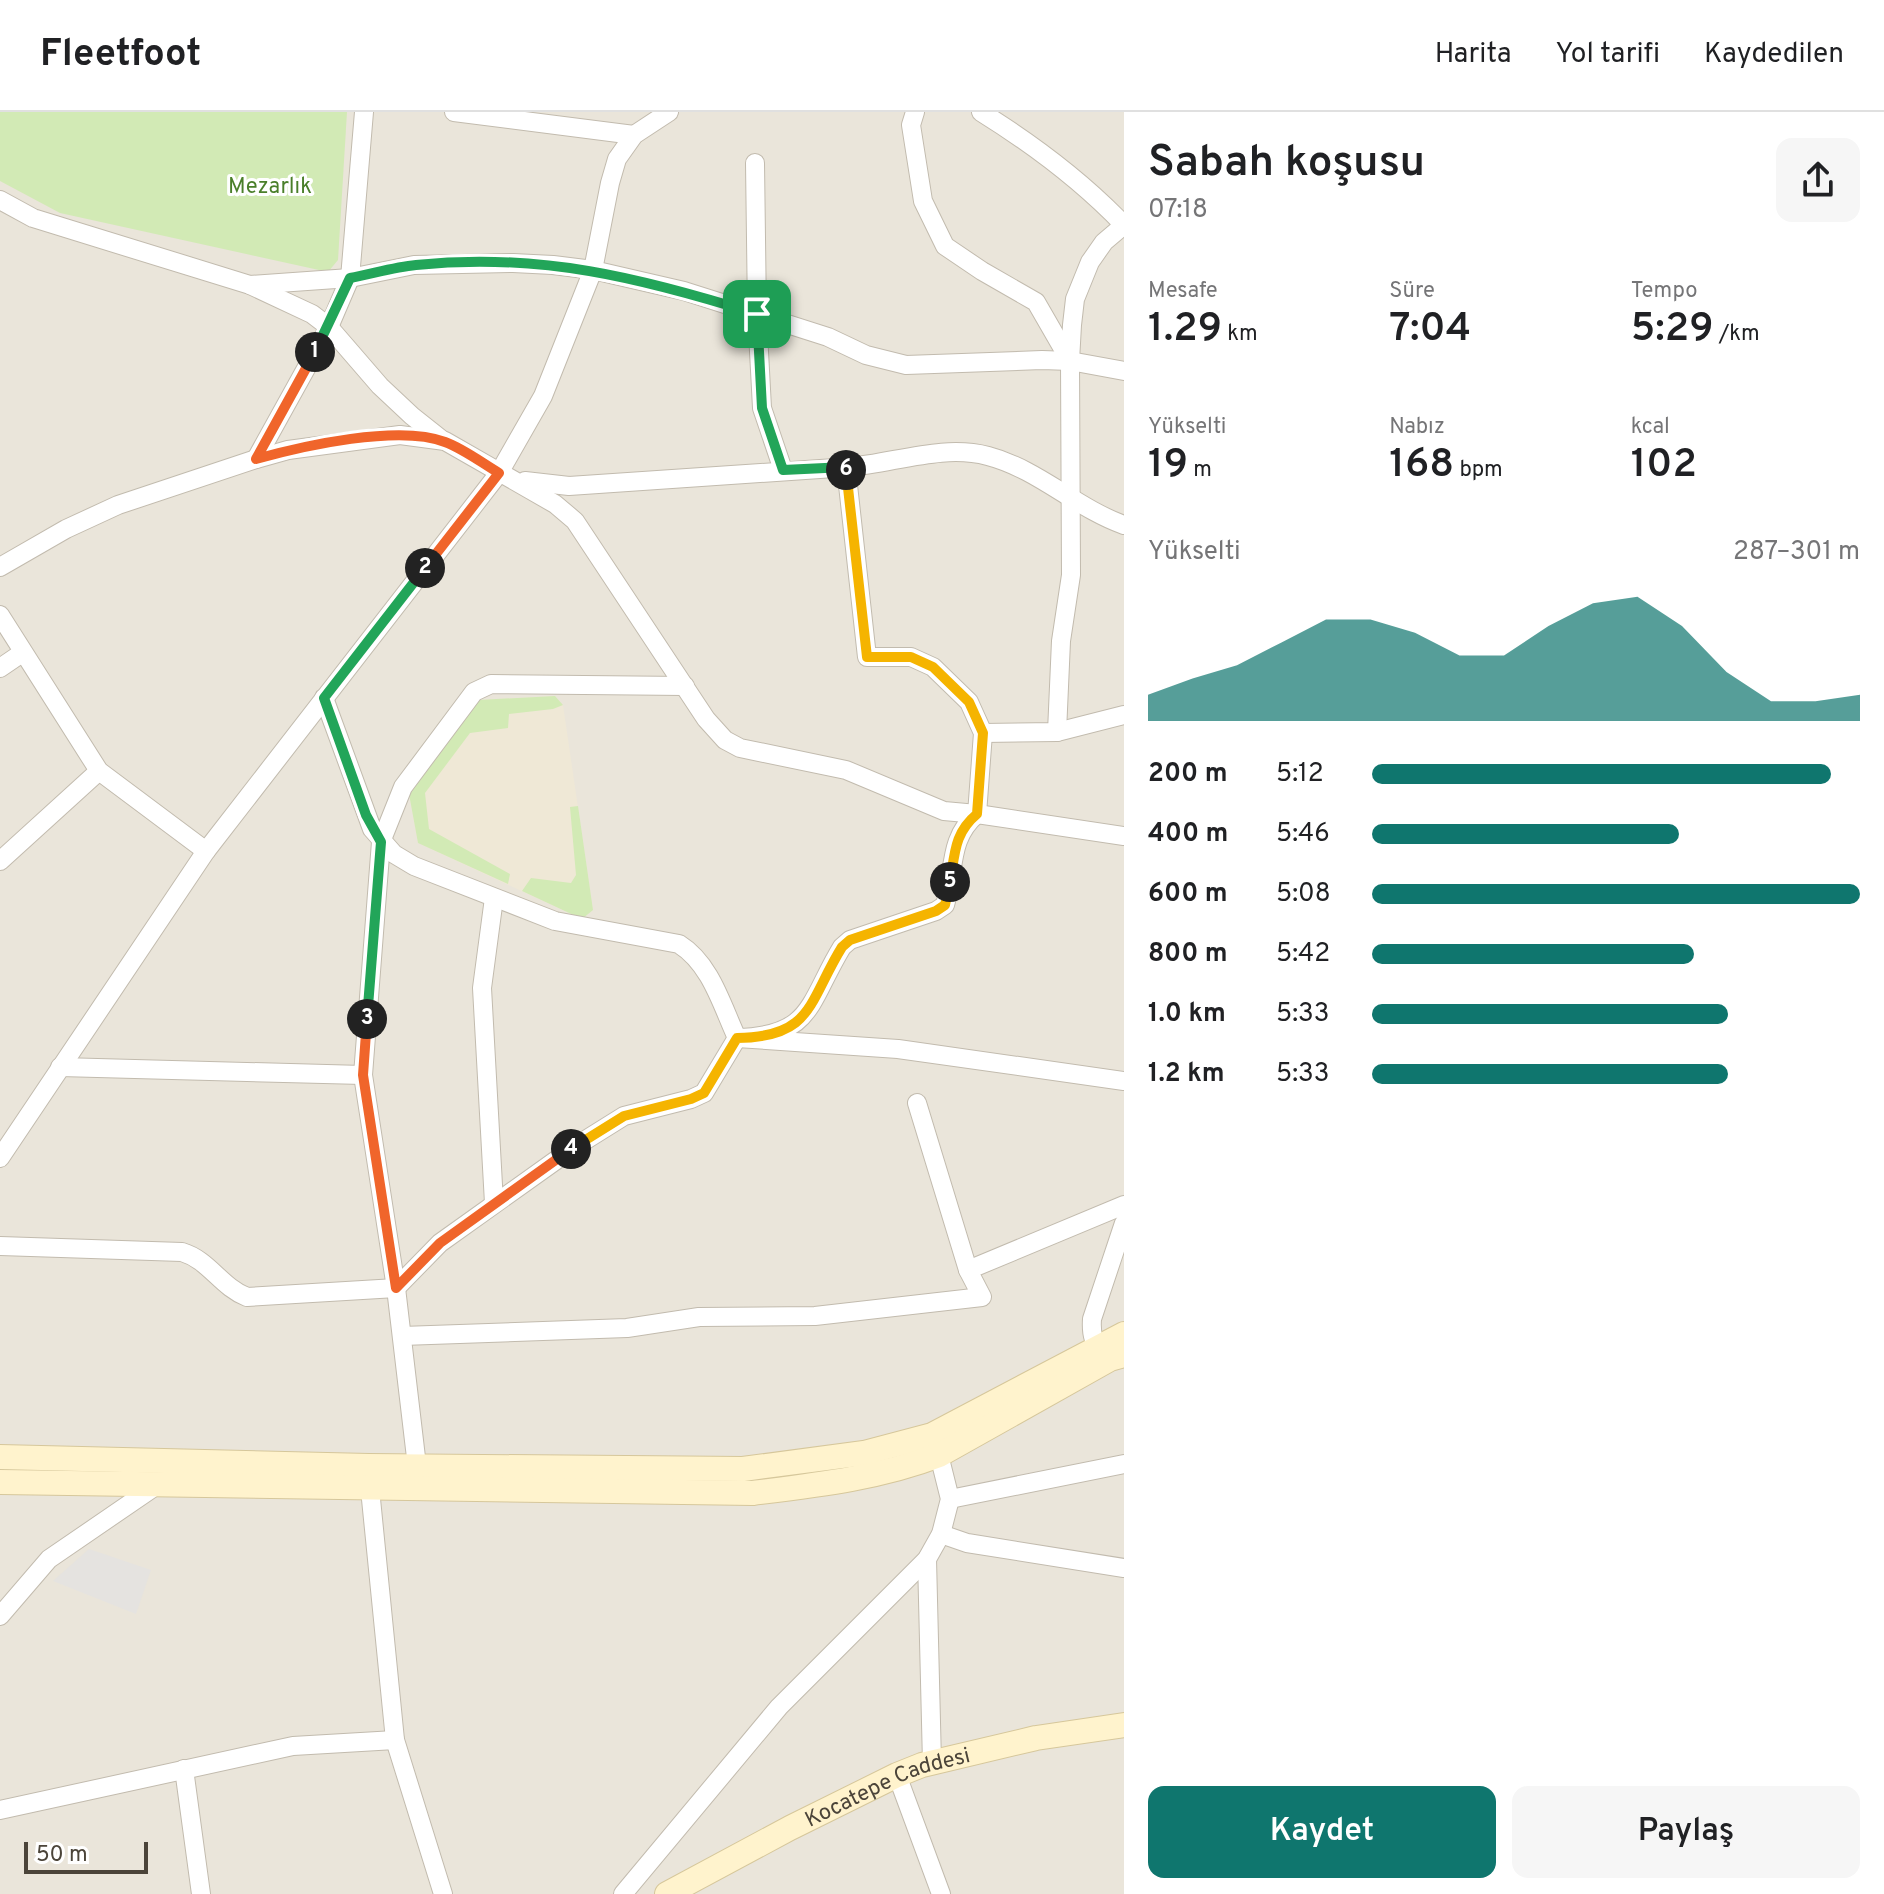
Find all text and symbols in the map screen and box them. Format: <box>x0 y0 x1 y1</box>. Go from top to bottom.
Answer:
text: Fleetfoot <box>40 31 201 80</box>
text: Harita <box>1435 37 1511 73</box>
text: Yol tarifi <box>1555 37 1660 73</box>
text: Kaydedilen <box>1704 37 1844 73</box>
text: Sabah koşusu <box>1148 136 1425 192</box>
button: share <box>1776 138 1860 222</box>
park label: Mezarlık <box>228 174 312 201</box>
text: 07:18 <box>1148 194 1208 227</box>
text: Mesafe <box>1148 278 1218 305</box>
text: Süre <box>1389 278 1435 305</box>
text: Tempo <box>1631 278 1698 305</box>
pin <box>723 280 791 348</box>
icon: arrive <box>735 292 779 336</box>
text: 1.29 <box>1148 305 1222 355</box>
text: 7:04 <box>1389 305 1471 355</box>
text: 5:29 <box>1631 305 1714 355</box>
text: km <box>1222 321 1258 348</box>
text: /km <box>1714 321 1760 348</box>
pin: 1 <box>295 332 335 372</box>
text: 1 <box>311 338 319 365</box>
text: Yükselti <box>1148 414 1226 441</box>
text: Nabız <box>1389 414 1445 441</box>
text: kcal <box>1631 414 1670 441</box>
text: 19 <box>1148 441 1188 491</box>
text: 168 <box>1389 441 1454 491</box>
text: 102 <box>1631 441 1697 491</box>
pin: 6 <box>826 450 866 490</box>
text: 6 <box>839 456 853 483</box>
text: m <box>1188 457 1212 484</box>
text: bpm <box>1454 457 1503 484</box>
text: Yükselti <box>1148 536 1241 569</box>
text: 287–301 m <box>1733 536 1860 569</box>
pin: 2 <box>405 548 445 588</box>
text: 2 <box>418 554 432 581</box>
text: 200 m <box>1148 758 1227 791</box>
text: 5:12 <box>1276 758 1324 791</box>
text: 400 m <box>1148 818 1228 851</box>
text: 5:46 <box>1276 818 1330 851</box>
pin: 5 <box>930 862 970 902</box>
text: 5 <box>943 868 957 895</box>
text: 600 m <box>1148 878 1228 911</box>
text: 5:08 <box>1276 878 1331 911</box>
text: 800 m <box>1148 938 1228 971</box>
text: 5:42 <box>1276 938 1330 971</box>
text: 1.0 km <box>1148 998 1226 1031</box>
text: 5:33 <box>1276 998 1329 1031</box>
pin: 3 <box>347 999 387 1039</box>
text: 3 <box>360 1005 374 1032</box>
text: 1.2 km <box>1148 1058 1225 1091</box>
text: 5:33 <box>1276 1058 1329 1091</box>
pin: 4 <box>551 1129 591 1169</box>
text: 4 <box>564 1135 578 1162</box>
street label: Kocatepe Caddesi <box>801 1743 973 1834</box>
button: Kaydet <box>1148 1786 1496 1878</box>
button: Paylaş <box>1512 1786 1860 1878</box>
scale bar <box>24 1838 148 1874</box>
text: 50 m <box>36 1842 88 1869</box>

